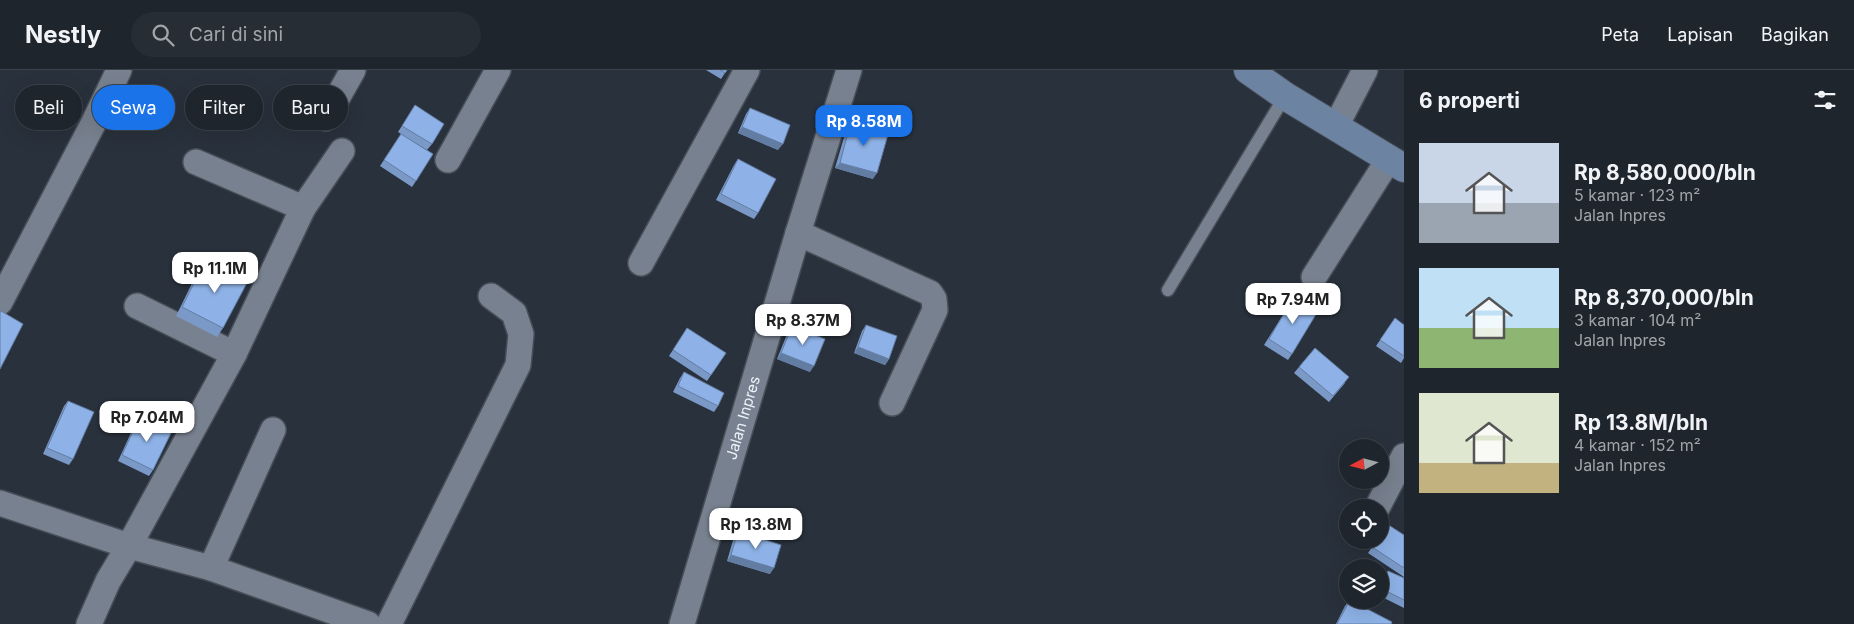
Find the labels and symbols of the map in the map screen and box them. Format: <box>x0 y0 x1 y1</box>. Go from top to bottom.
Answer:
pin: Rp 8.58M <box>812 104 916 147</box>
pin: Rp 11.1M <box>163 252 267 294</box>
pin: Rp 7.94M <box>1241 282 1345 325</box>
pin: Rp 8.37M <box>751 304 855 346</box>
street label: Jalan Inpres <box>721 374 764 462</box>
pin: Rp 7.04M <box>95 400 199 443</box>
north arrow <box>1339 439 1389 489</box>
pin: Rp 13.8M <box>704 508 808 550</box>

